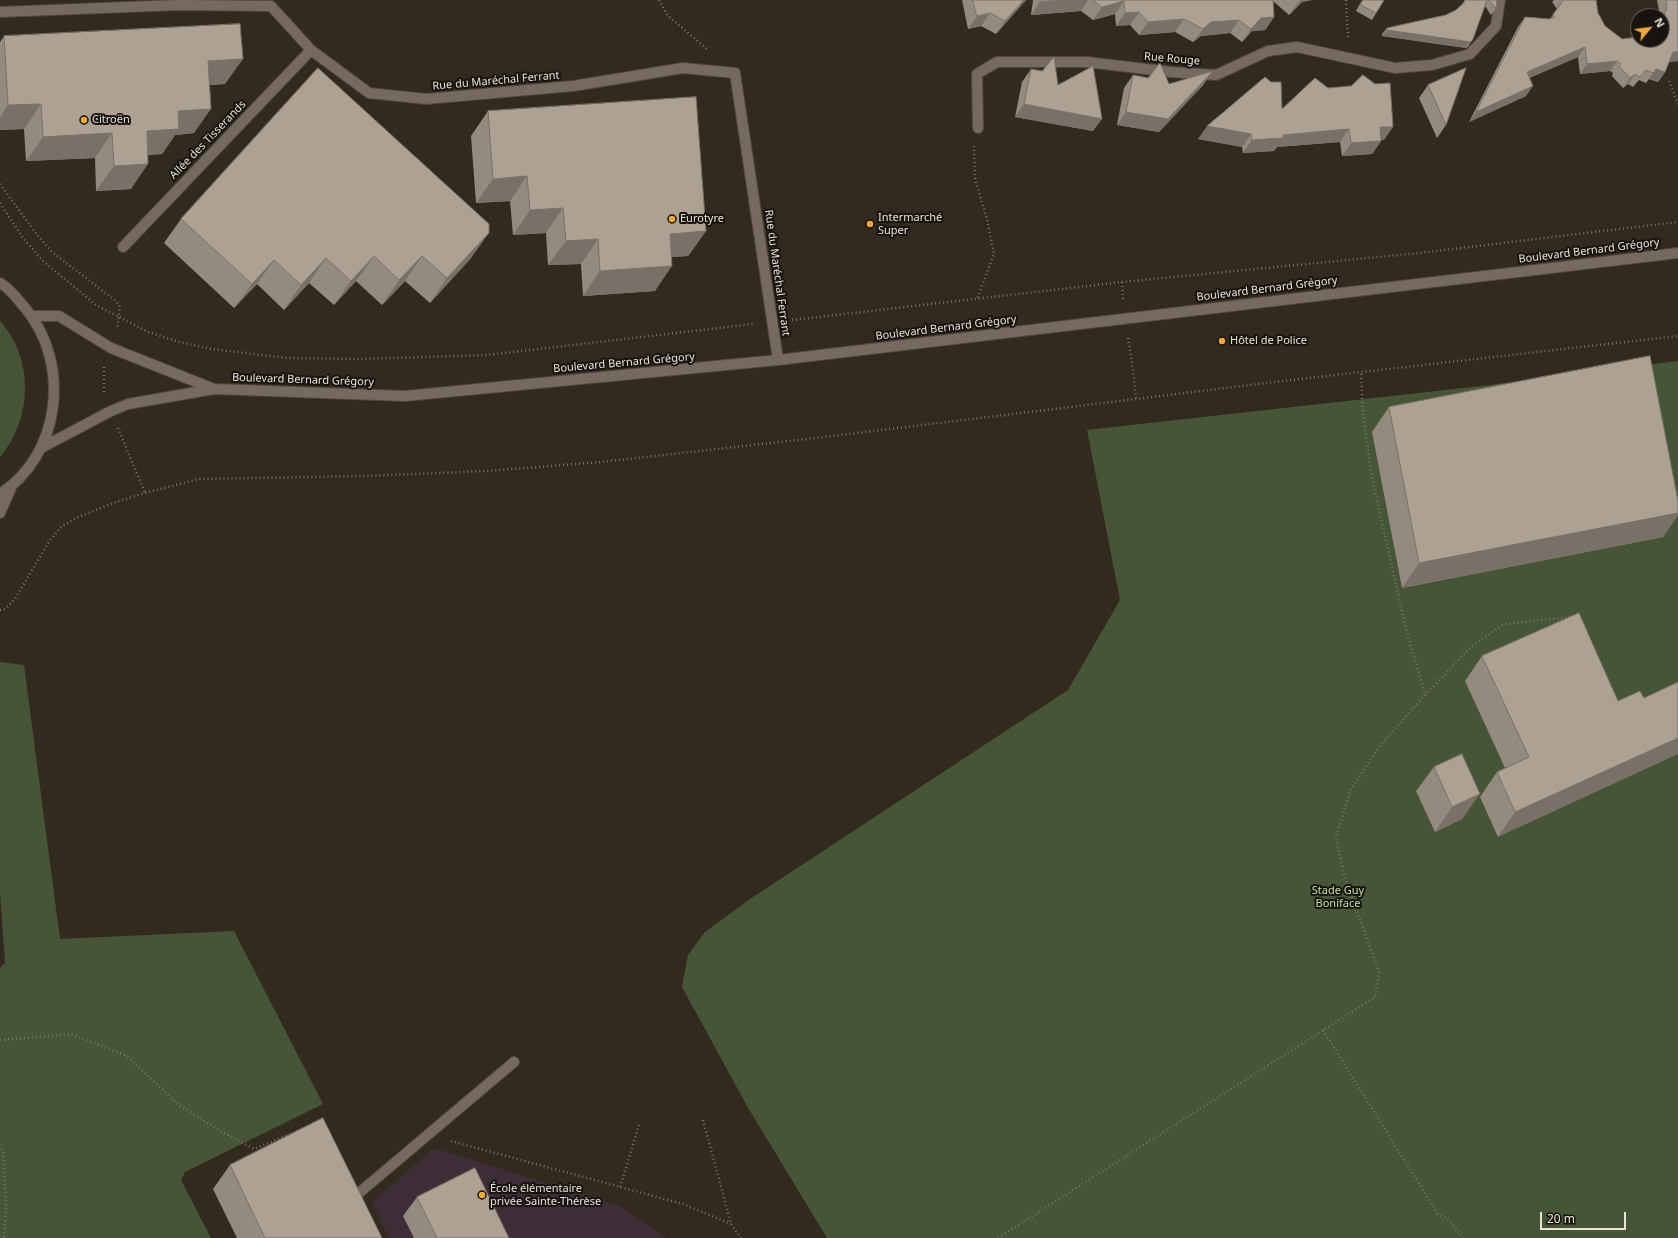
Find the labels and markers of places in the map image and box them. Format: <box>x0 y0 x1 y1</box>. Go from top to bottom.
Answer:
place label: Citroën <box>92 113 130 127</box>
marker: Citroën <box>79 115 89 125</box>
place label: Intermarché Super <box>878 211 942 237</box>
place label: Eurotyre <box>680 212 724 226</box>
marker: Eurotyre <box>667 214 677 224</box>
marker: Intermarché Super <box>865 219 875 229</box>
place label: Hôtel de Police <box>1230 334 1307 348</box>
marker: Hôtel de Police <box>1217 336 1227 346</box>
place label: École élémentaire privée Sainte-Thérèse <box>490 1182 601 1208</box>
marker: École élémentaire privée Sainte-Thérèse <box>477 1190 487 1200</box>

